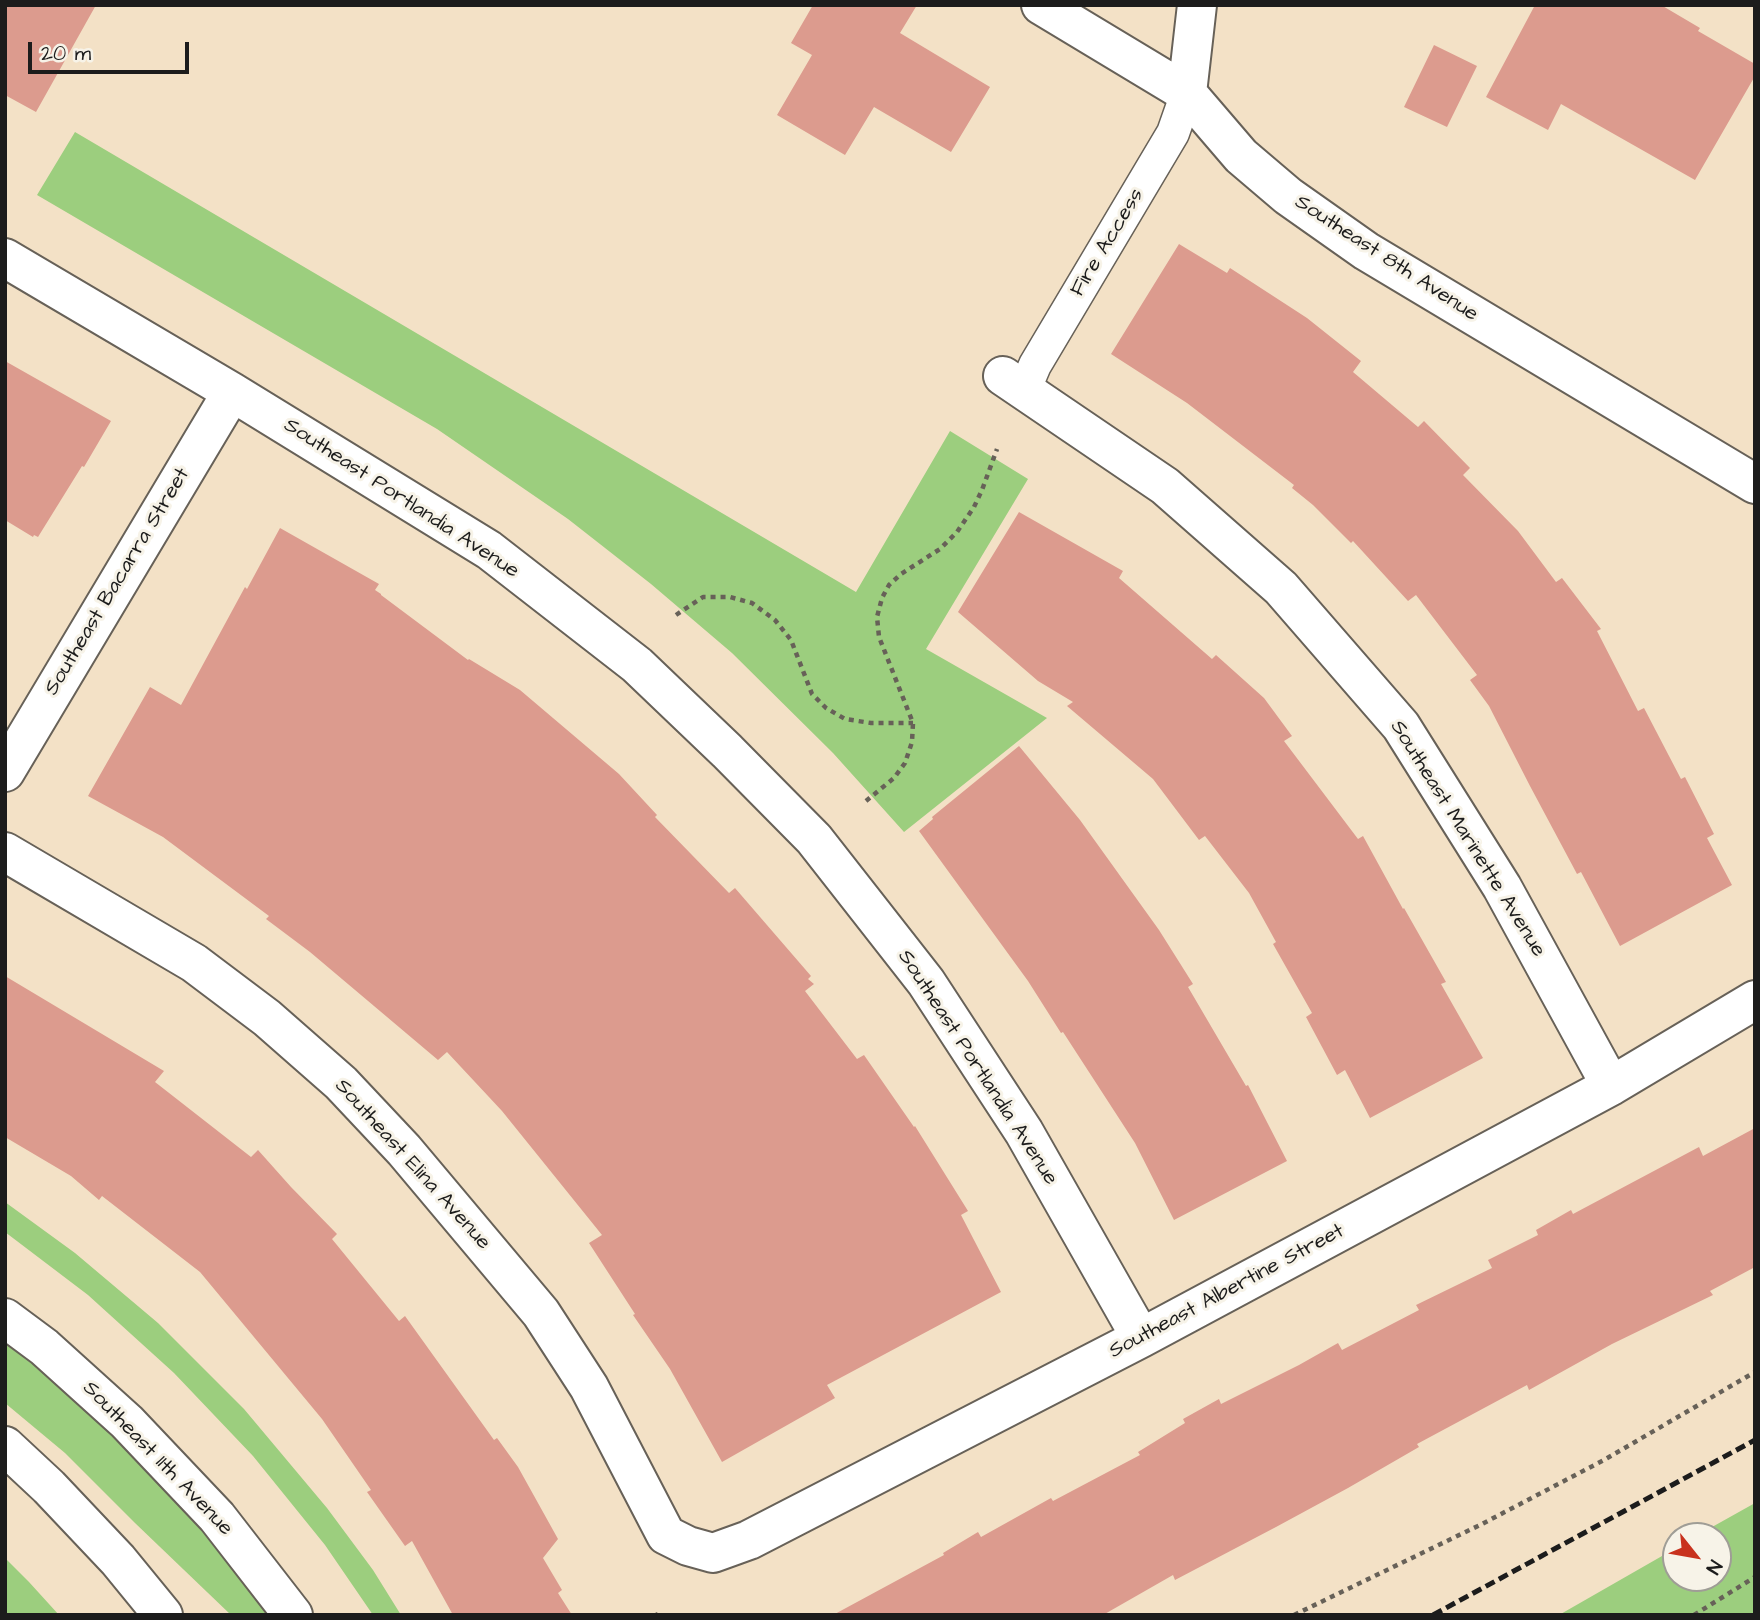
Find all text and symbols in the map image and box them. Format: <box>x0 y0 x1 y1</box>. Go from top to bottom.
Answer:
scale bar <box>32 28 192 72</box>
text: 20 m <box>41 39 91 68</box>
street label: Fire Access <box>1066 184 1150 302</box>
street label: Southeast 8th Avenue <box>1290 190 1482 328</box>
street label: Southeast Portlandia Avenue <box>279 413 523 585</box>
street label: Southeast Bacarra Street <box>40 464 196 700</box>
street label: Southeast Marinette Avenue <box>1384 716 1550 962</box>
street label: Southeast Portlandia Avenue <box>891 946 1063 1190</box>
street label: Southeast Elina Avenue <box>329 1074 495 1256</box>
street label: Southeast Albertine Street <box>1105 1219 1349 1365</box>
street label: Southeast 11th Avenue <box>77 1376 237 1542</box>
north arrow <box>1662 1522 1732 1592</box>
text: N <box>1699 1555 1728 1579</box>

